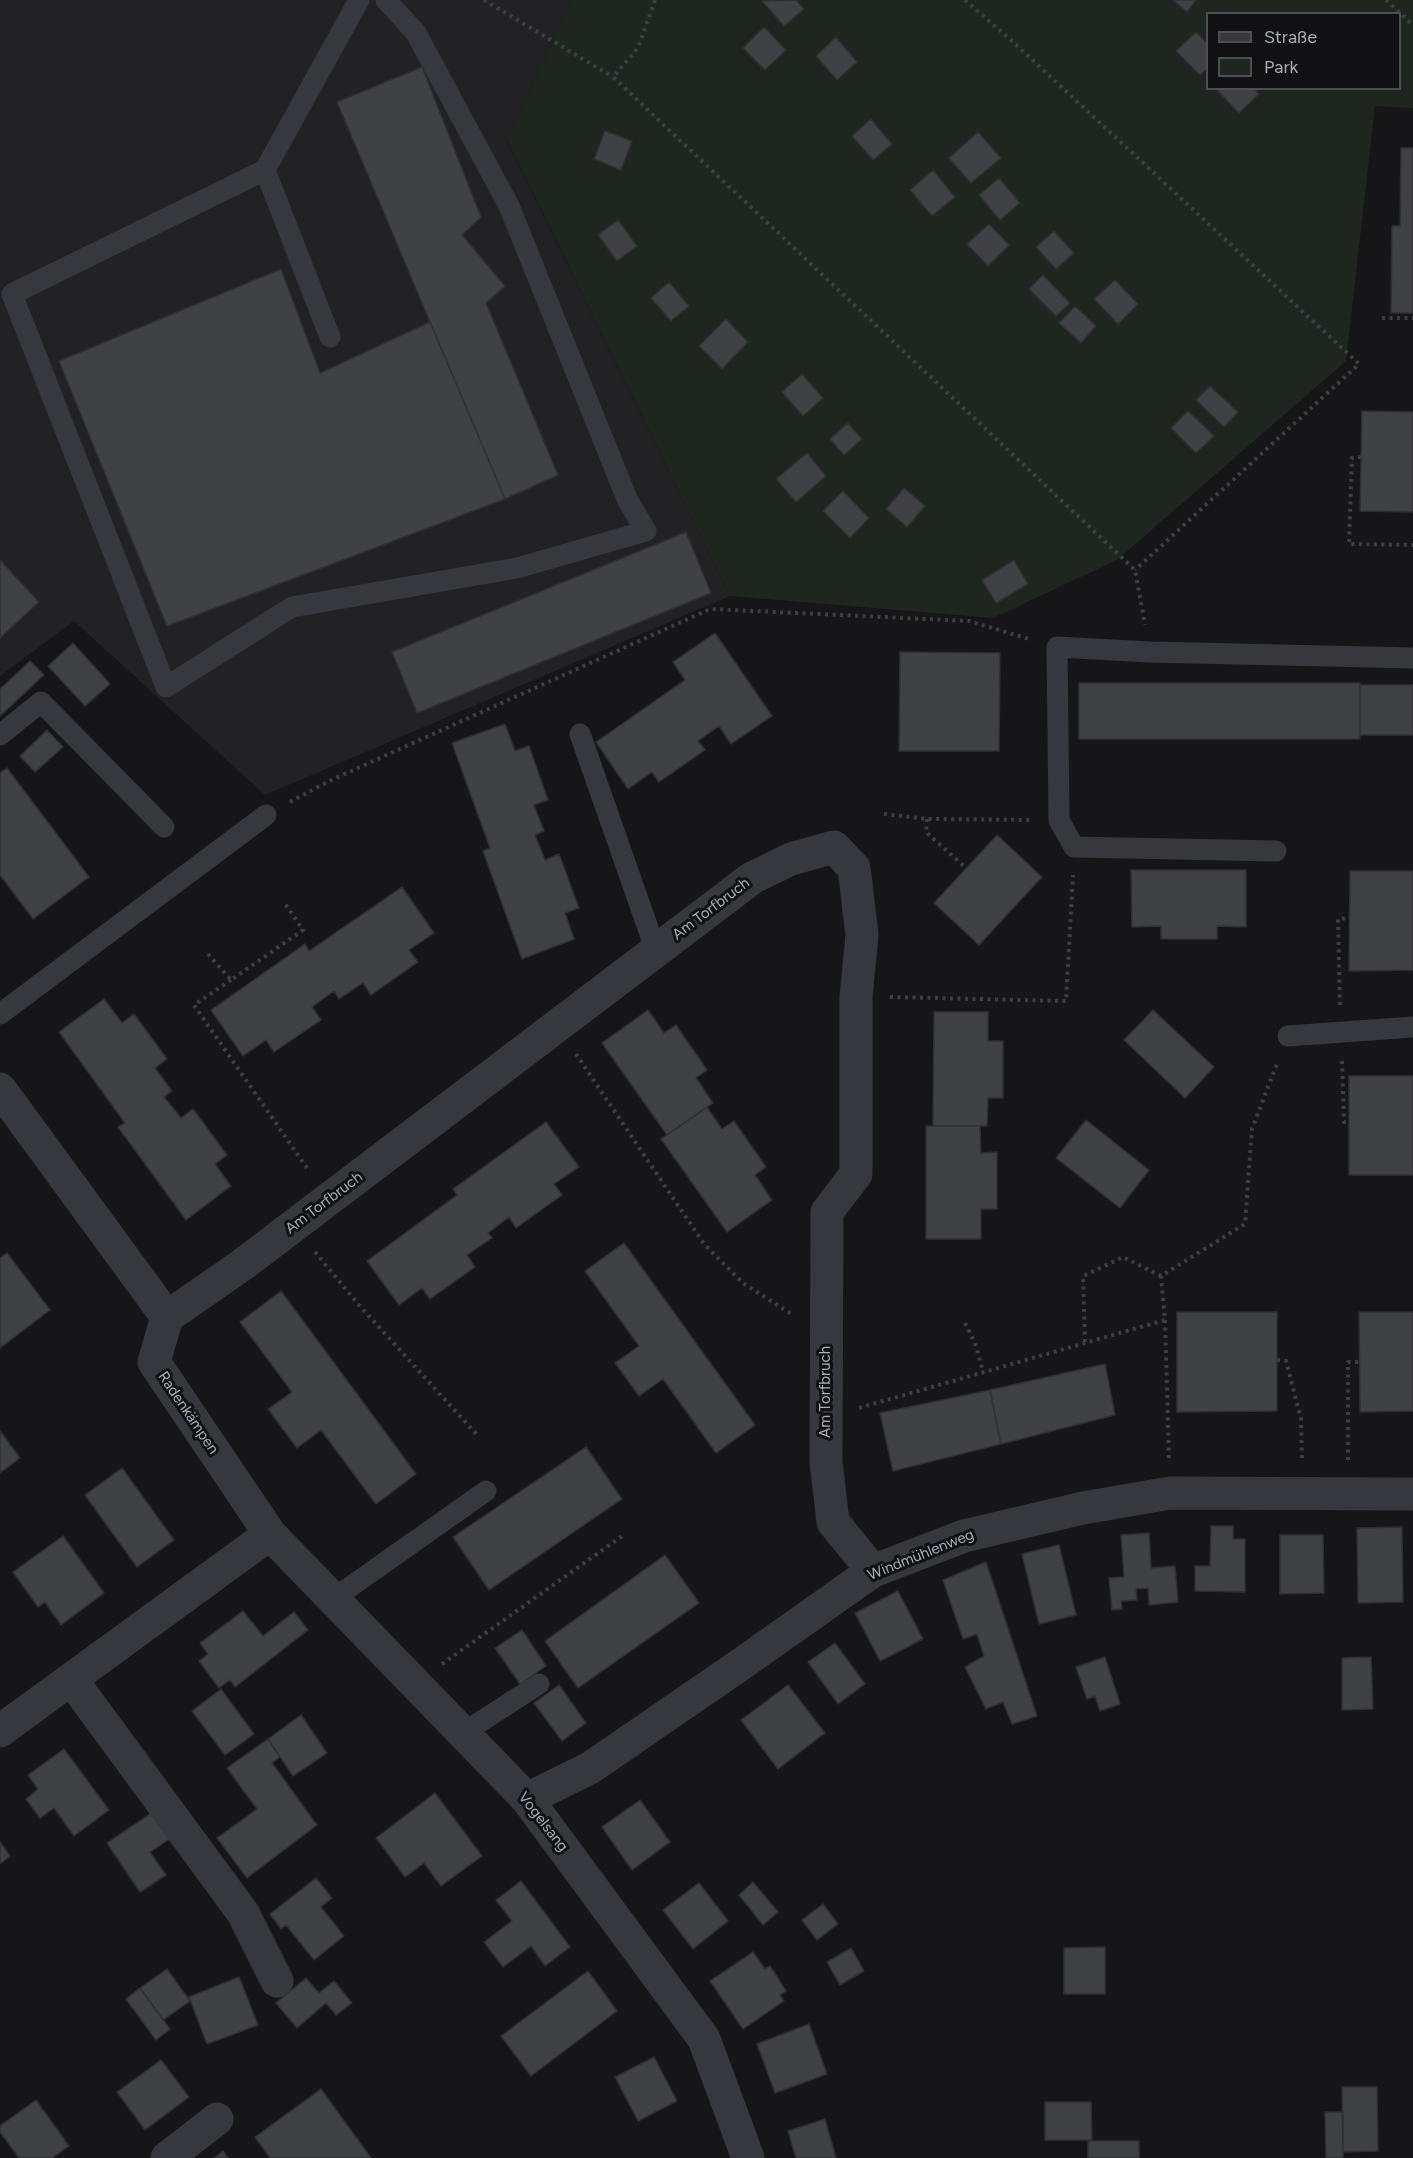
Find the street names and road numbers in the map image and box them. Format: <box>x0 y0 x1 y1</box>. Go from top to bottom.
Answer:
street label: Am Torfbruch <box>669 874 753 944</box>
street label: Am Torfbruch <box>282 1168 366 1238</box>
street label: Am Torfbruch <box>817 1346 835 1438</box>
street label: Radenkämpen <box>154 1368 222 1458</box>
street label: Windmühlenweg <box>865 1526 977 1584</box>
street label: Vogelsang <box>514 1789 572 1855</box>

